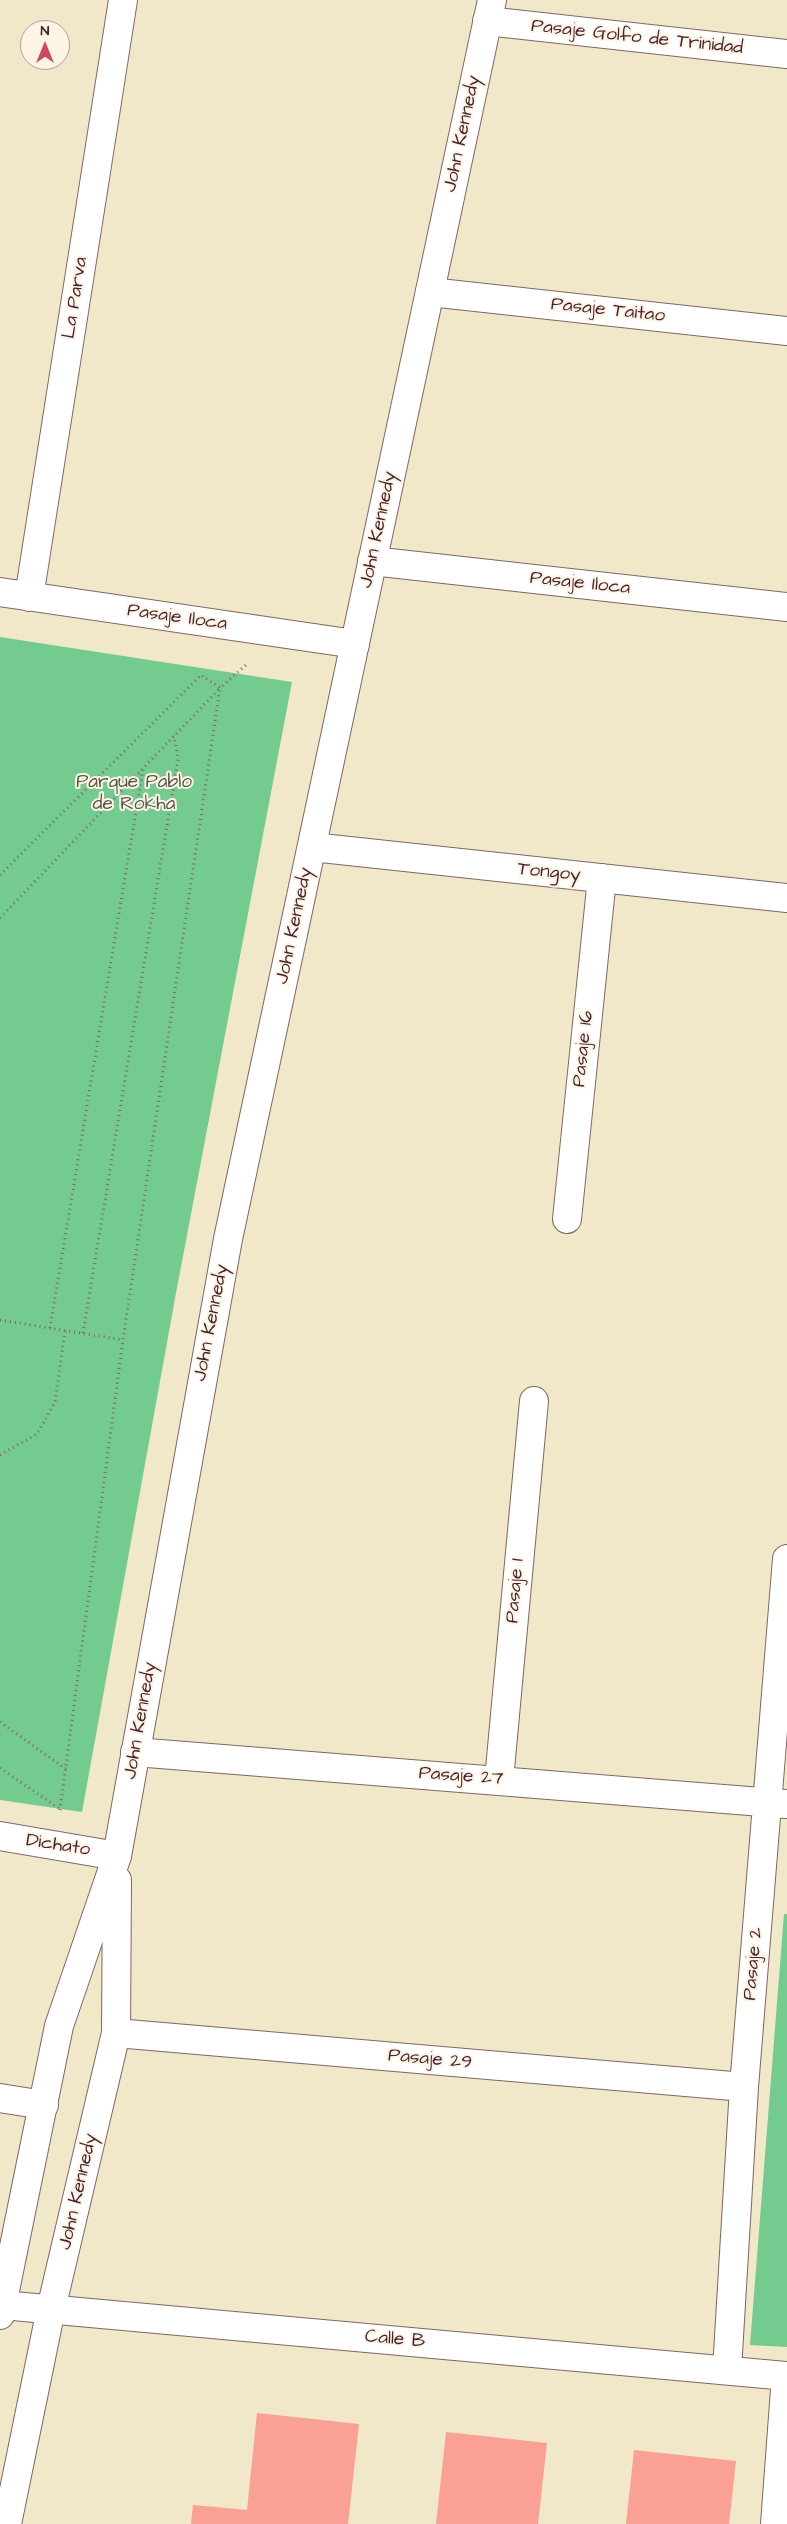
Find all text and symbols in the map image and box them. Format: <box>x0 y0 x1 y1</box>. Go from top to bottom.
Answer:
street label: Pasaje Golfo de Trinidad <box>530 16 744 60</box>
north arrow <box>20 20 70 70</box>
text: N <box>41 21 49 41</box>
street label: John Kennedy <box>440 74 486 194</box>
street label: La Parva <box>58 256 94 340</box>
street label: Pasaje Taitao <box>550 294 666 328</box>
street label: John Kennedy <box>356 470 402 590</box>
street label: Pasaje Iloca <box>529 567 631 601</box>
street label: Pasaje Iloca <box>126 600 228 636</box>
park label: Parque Pablo de Rokha <box>76 772 192 816</box>
street label: Tongoy <box>517 858 581 888</box>
street label: John Kennedy <box>272 866 318 986</box>
street label: Pasaje 16 <box>569 1010 599 1088</box>
street label: John Kennedy <box>190 1263 234 1383</box>
street label: Pasaje 1 <box>502 1558 530 1624</box>
street label: John Kennedy <box>119 1661 163 1781</box>
street label: Pasaje 27 <box>418 1763 504 1791</box>
street label: Dichato <box>24 1830 92 1862</box>
street label: Pasaje 2 <box>739 1927 769 2001</box>
street label: Pasaje 29 <box>387 2045 473 2075</box>
street label: John Kennedy <box>55 2132 103 2252</box>
street label: Calle B <box>364 2326 426 2354</box>

